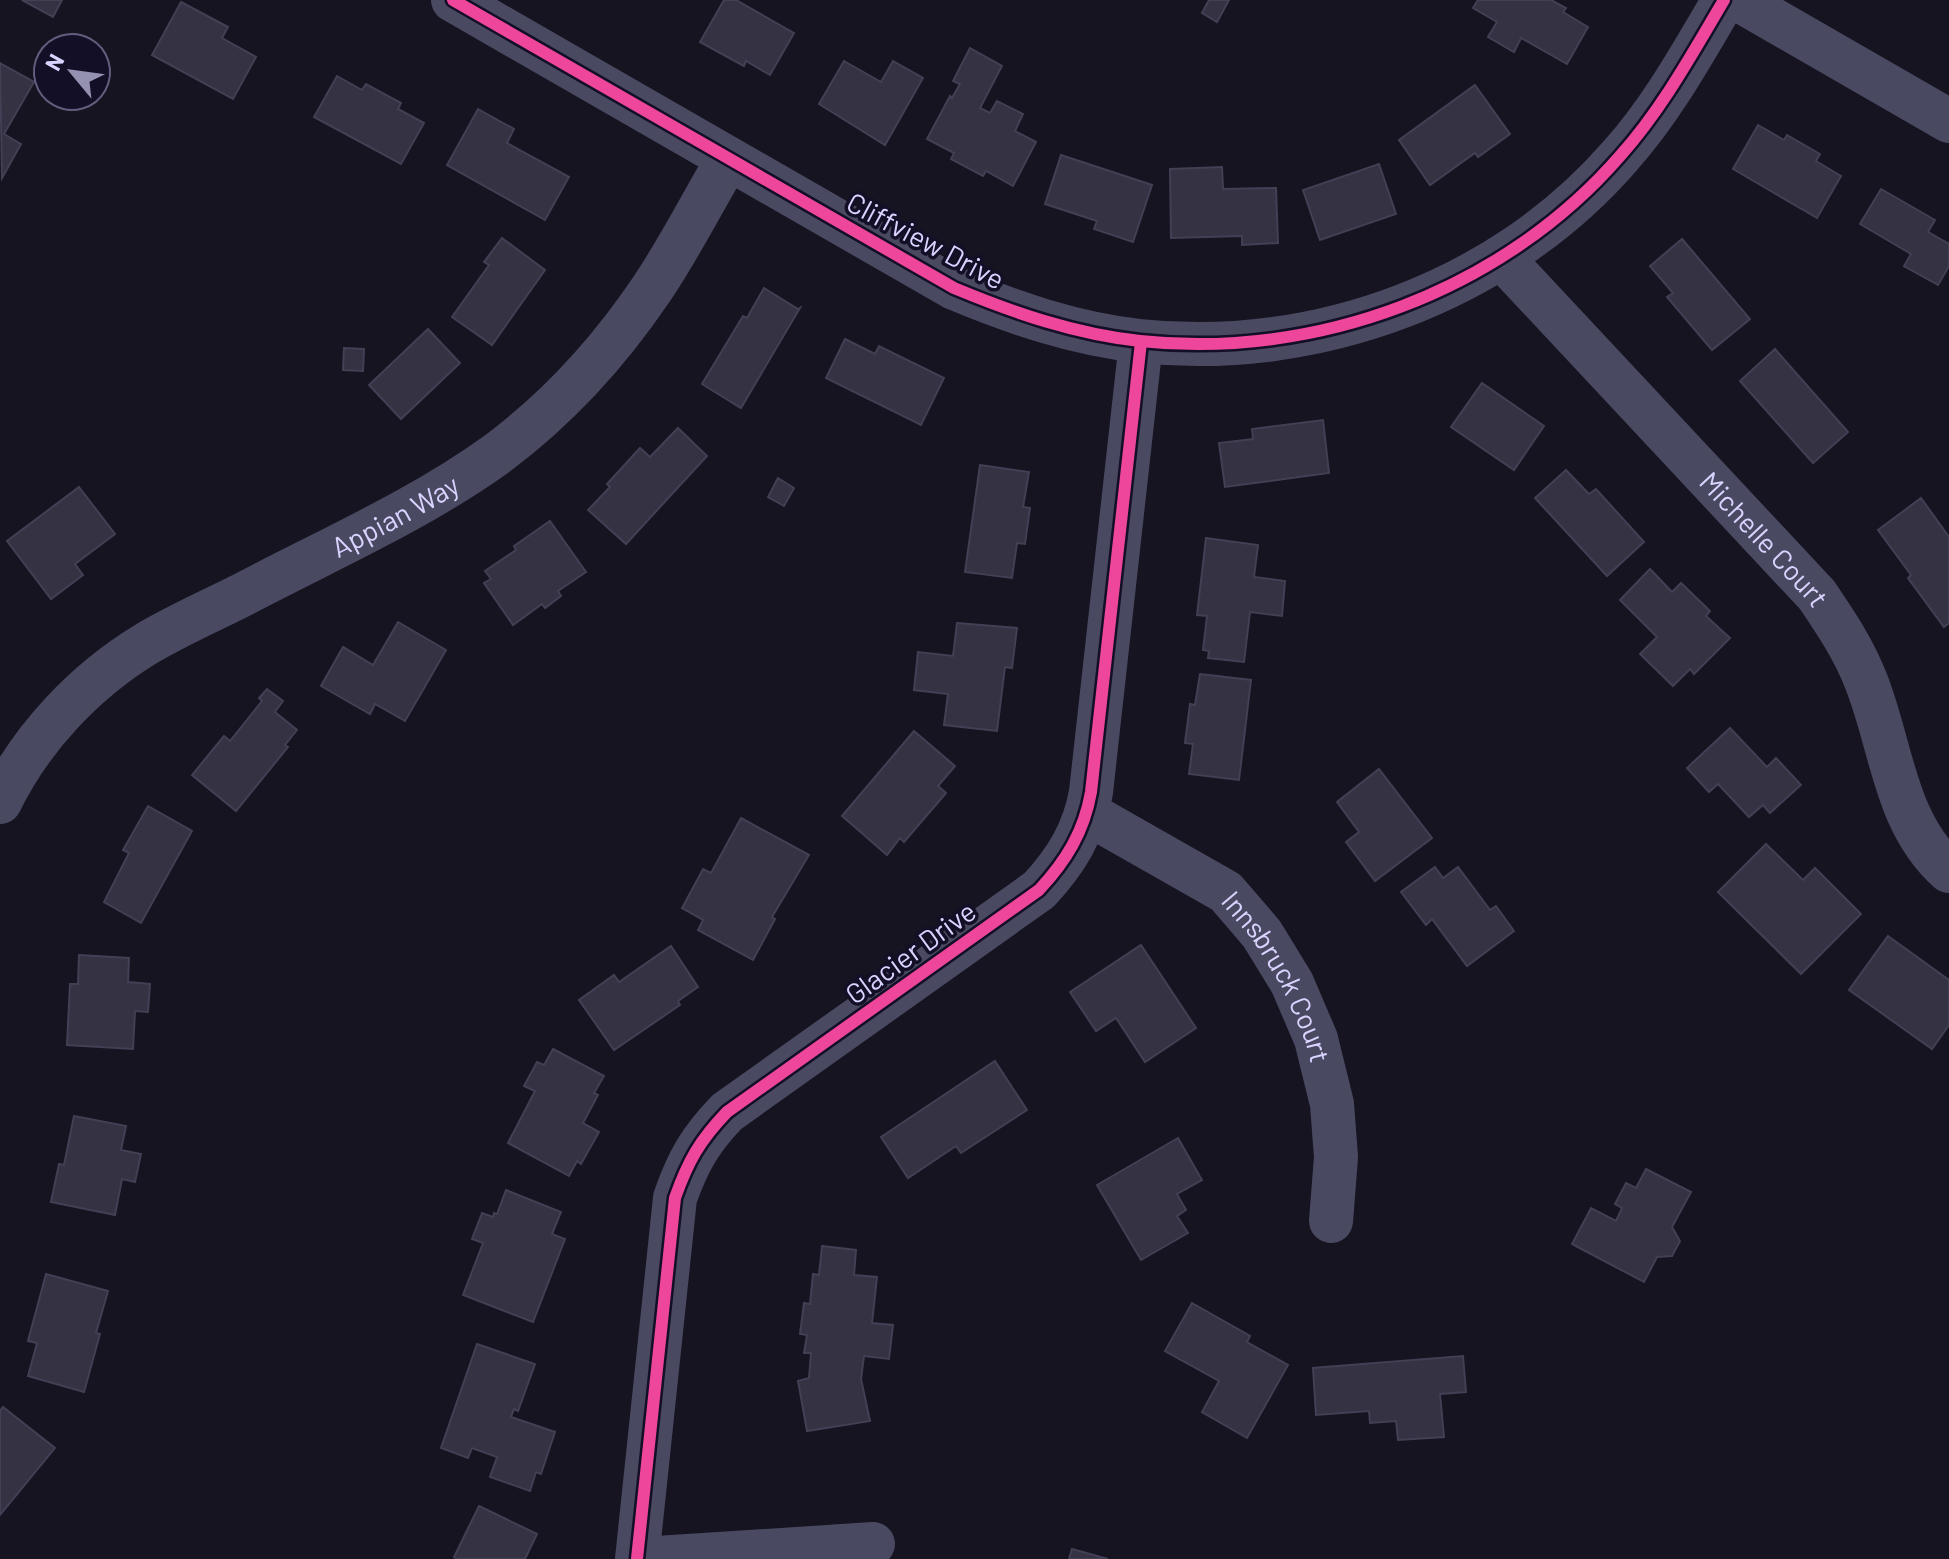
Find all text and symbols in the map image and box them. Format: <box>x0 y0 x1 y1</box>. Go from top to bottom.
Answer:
north arrow <box>32 32 112 112</box>
text: N <box>39 49 69 75</box>
street label: Cliffview Drive <box>841 184 1011 296</box>
street label: Michelle Court <box>1693 464 1837 613</box>
street label: Appian Way <box>325 467 465 564</box>
street label: Innsbruck Court <box>1215 883 1338 1066</box>
street label: Glacier Drive <box>838 893 982 1011</box>

